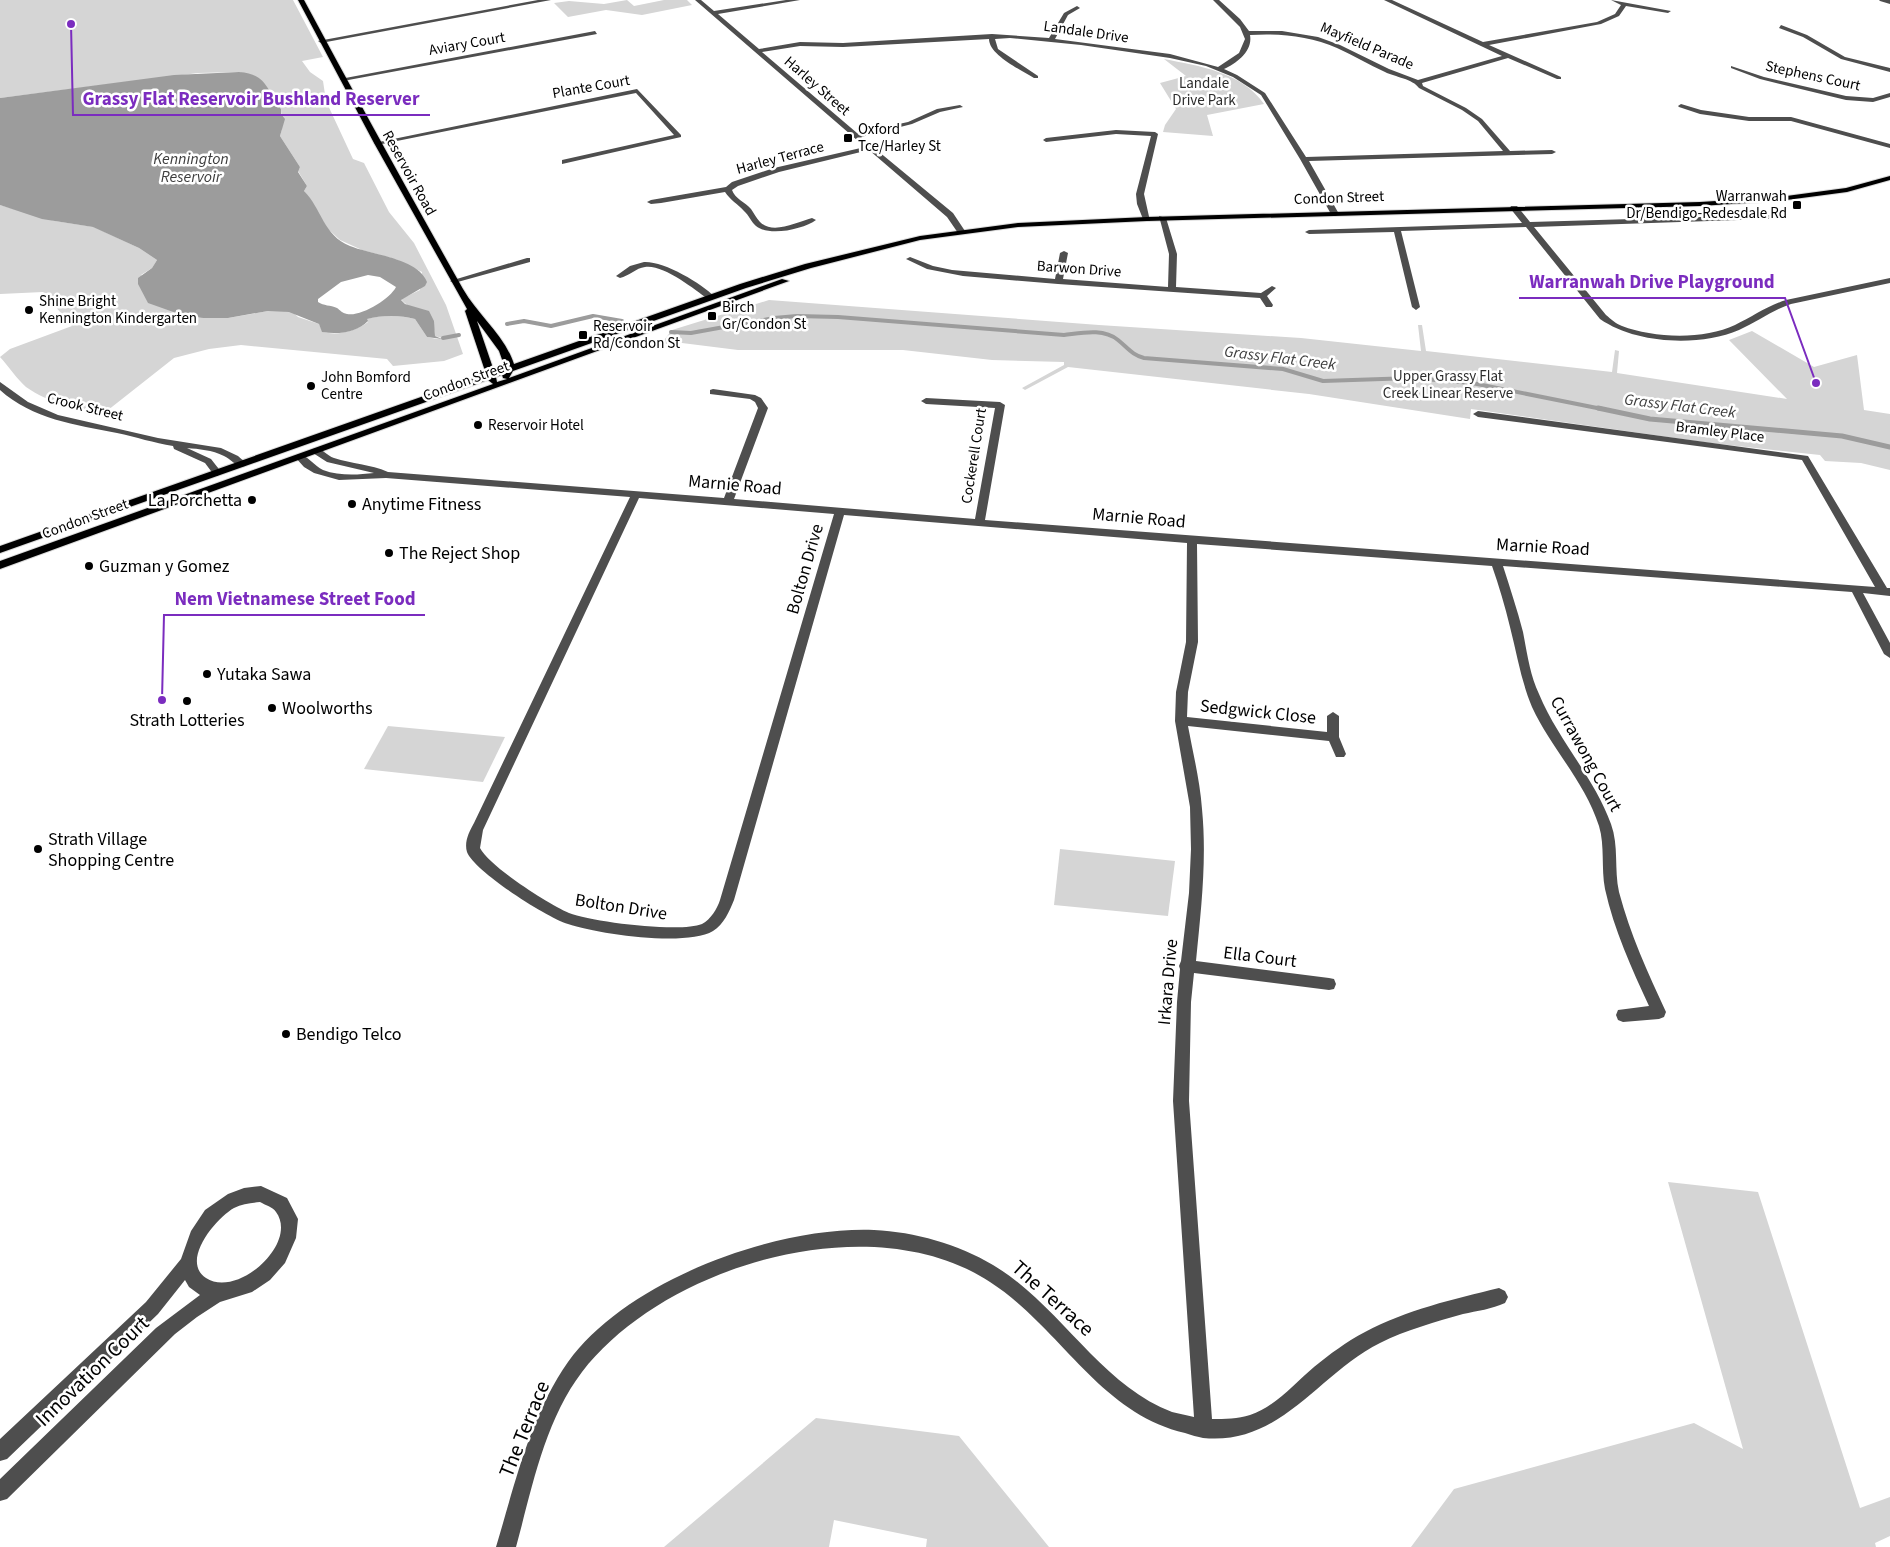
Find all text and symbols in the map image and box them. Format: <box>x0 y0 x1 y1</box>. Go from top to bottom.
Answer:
street label: Landale Drive <box>1042 16 1130 48</box>
street label: Mayfield Parade <box>1317 17 1417 75</box>
street label: Aviary Court <box>427 27 507 61</box>
street label: Harley Street <box>779 51 855 121</box>
street label: Stephens Court <box>1764 56 1862 96</box>
street label: Plante Court <box>551 70 631 104</box>
park label: Landale Drive Park <box>1172 73 1236 111</box>
callout: Grassy Flat Reservoir Bushland Reserver <box>73 81 430 115</box>
text: Grassy Flat Reservoir Bushland Reserver <box>82 86 420 113</box>
place label: Oxford Tce/Harley St <box>858 119 941 157</box>
street label: Reservoir Road <box>377 127 441 219</box>
marker: Oxford Tce/Harley St <box>842 132 854 144</box>
street label: Harley Terrace <box>734 136 826 180</box>
water label: Kennington Reservoir <box>153 148 229 188</box>
street label: Condon Street <box>1294 186 1384 210</box>
place label: Warranwah Dr/Bendigo-Redesdale Rd <box>1626 186 1787 224</box>
marker: Warranwah Dr/Bendigo-Redesdale Rd <box>1791 199 1803 211</box>
street label: Barwon Drive <box>1036 256 1122 282</box>
callout: Warranwah Drive Playground <box>1519 264 1785 298</box>
text: Warranwah Drive Playground <box>1529 269 1775 296</box>
place label: Shine Bright Kennington Kindergarten <box>39 291 197 329</box>
place label: Birch Gr/Condon St <box>722 297 806 335</box>
marker: Shine Bright Kennington Kindergarten <box>23 304 35 316</box>
marker: Birch Gr/Condon St <box>706 310 718 322</box>
place label: Reservoir Rd/Condon St <box>593 316 680 354</box>
marker: Reservoir Rd/Condon St <box>577 329 589 341</box>
water label: Grassy Flat Creek <box>1223 340 1337 376</box>
street label: Condon Street <box>420 356 512 406</box>
park label: Upper Grassy Flat Creek Linear Reserve <box>1383 366 1513 404</box>
place label: John Bomford Centre <box>321 367 411 405</box>
marker: John Bomford Centre <box>305 380 317 392</box>
street label: Crook Street <box>45 387 125 427</box>
water label: Grassy Flat Creek <box>1623 388 1737 424</box>
street label: Cockerell Court <box>956 407 992 505</box>
place label: Reservoir Hotel <box>488 415 584 436</box>
street label: Bramley Place <box>1675 416 1765 448</box>
marker: Reservoir Hotel <box>472 419 484 431</box>
street label: Marnie Road <box>687 468 783 502</box>
place label: La Porchetta <box>148 488 242 513</box>
place label: Anytime Fitness <box>362 492 481 517</box>
street label: Condon Street <box>39 494 131 544</box>
marker: La Porchetta <box>246 494 258 506</box>
marker: Anytime Fitness <box>346 498 358 510</box>
street label: Marnie Road <box>1091 501 1187 535</box>
street label: Bolton Drive <box>780 521 830 617</box>
street label: Marnie Road <box>1495 532 1591 562</box>
place label: The Reject Shop <box>399 541 520 566</box>
marker: The Reject Shop <box>383 547 395 559</box>
place label: Guzman y Gomez <box>99 554 230 579</box>
marker: Guzman y Gomez <box>83 560 95 572</box>
callout: Nem Vietnamese Street Food <box>164 581 425 615</box>
text: Nem Vietnamese Street Food <box>174 586 416 613</box>
place label: Yutaka Sawa <box>216 662 311 687</box>
marker: Yutaka Sawa <box>201 668 213 680</box>
street label: Currawong Court <box>1544 692 1628 816</box>
street label: Sedgwick Close <box>1199 693 1317 731</box>
marker: Strath Lotteries <box>181 695 193 707</box>
place label: Woolworths <box>282 696 373 721</box>
marker: Woolworths <box>266 702 278 714</box>
place label: Strath Lotteries <box>129 708 245 733</box>
place label: Strath Village Shopping Centre <box>48 827 174 873</box>
marker: Strath Village Shopping Centre <box>32 843 44 855</box>
street label: Bolton Drive <box>573 887 669 927</box>
street label: Irkara Drive <box>1152 938 1184 1026</box>
street label: Ella Court <box>1222 940 1298 974</box>
place label: Bendigo Telco <box>296 1022 402 1047</box>
marker: Bendigo Telco <box>280 1028 292 1040</box>
street label: The Terrace <box>1005 1253 1101 1343</box>
street label: Innovation Court <box>28 1309 156 1433</box>
street label: The Terrace <box>491 1376 557 1482</box>

